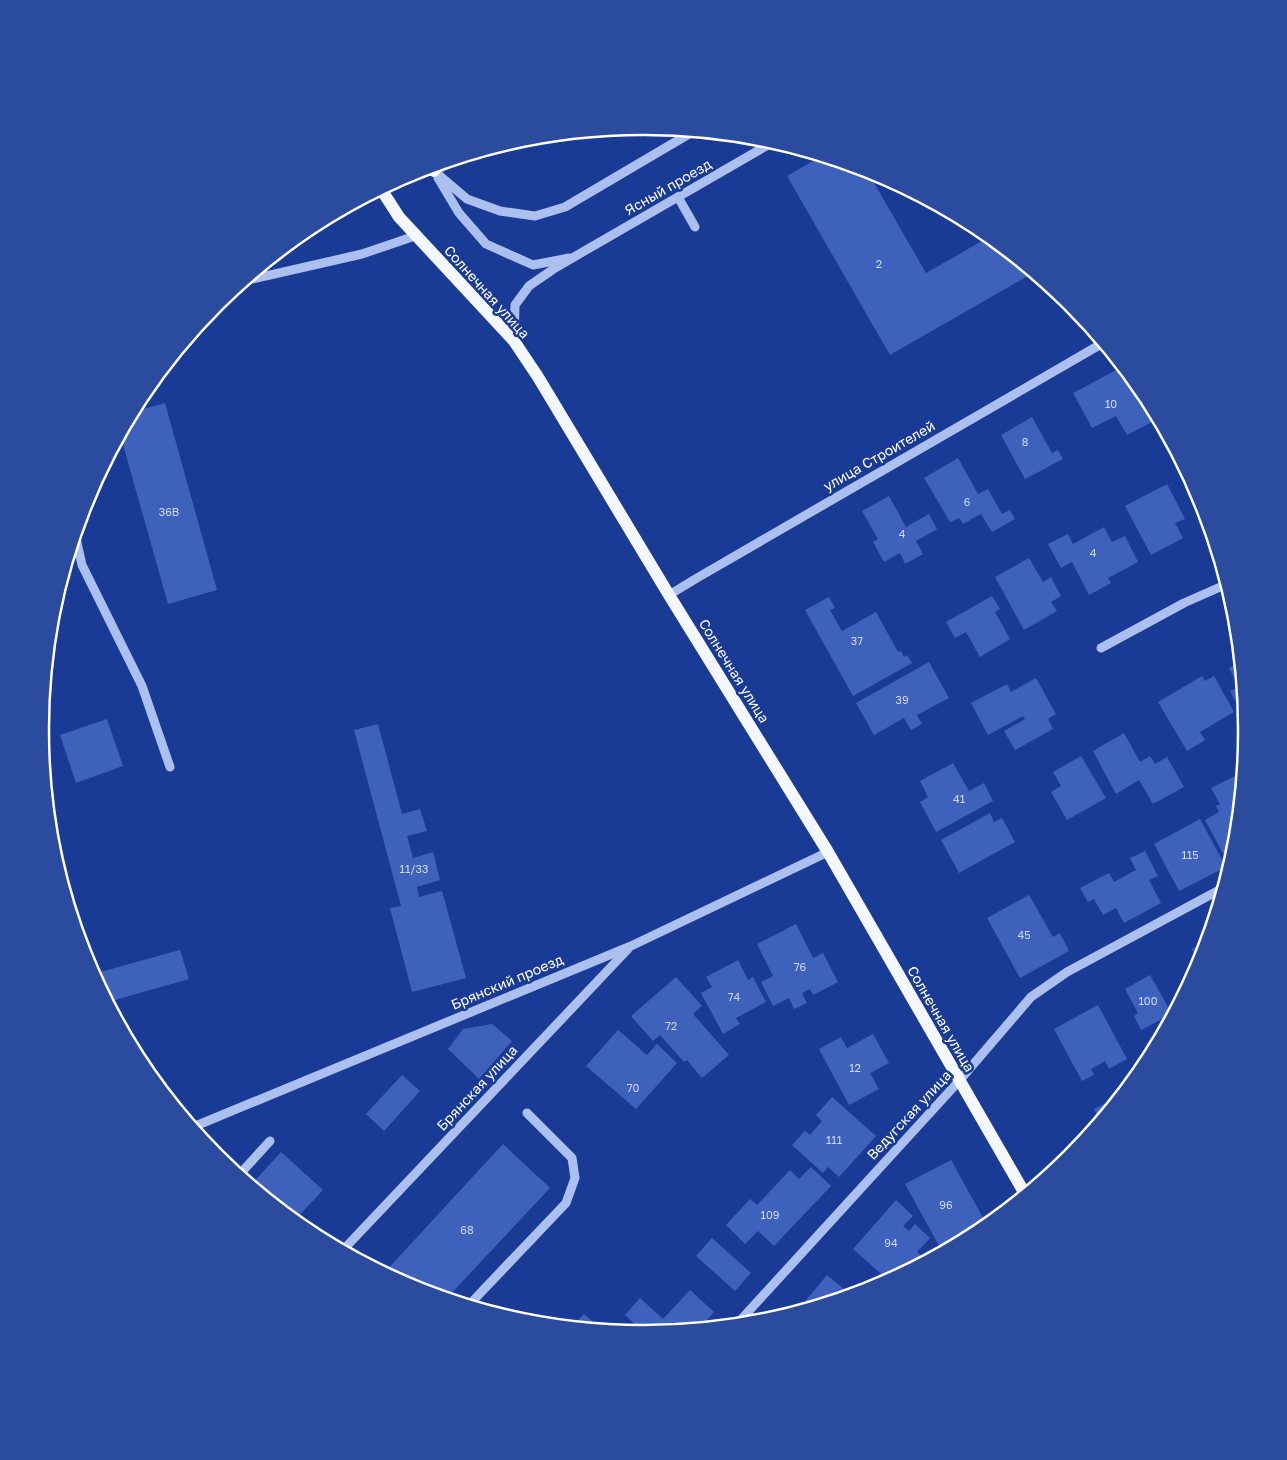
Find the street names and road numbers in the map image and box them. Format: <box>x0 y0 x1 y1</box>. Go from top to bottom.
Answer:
street label: Ясный проезд <box>621 155 715 218</box>
street label: Солнечная улица <box>441 242 534 342</box>
street label: улица Строителей <box>820 417 938 494</box>
street label: Солнечная улица <box>696 616 773 726</box>
street label: Брянский проезд <box>448 950 566 1013</box>
street label: Солнечная улица <box>904 963 979 1075</box>
street label: Брянская улица <box>433 1041 520 1134</box>
street label: Ведугская улица <box>863 1067 954 1163</box>

